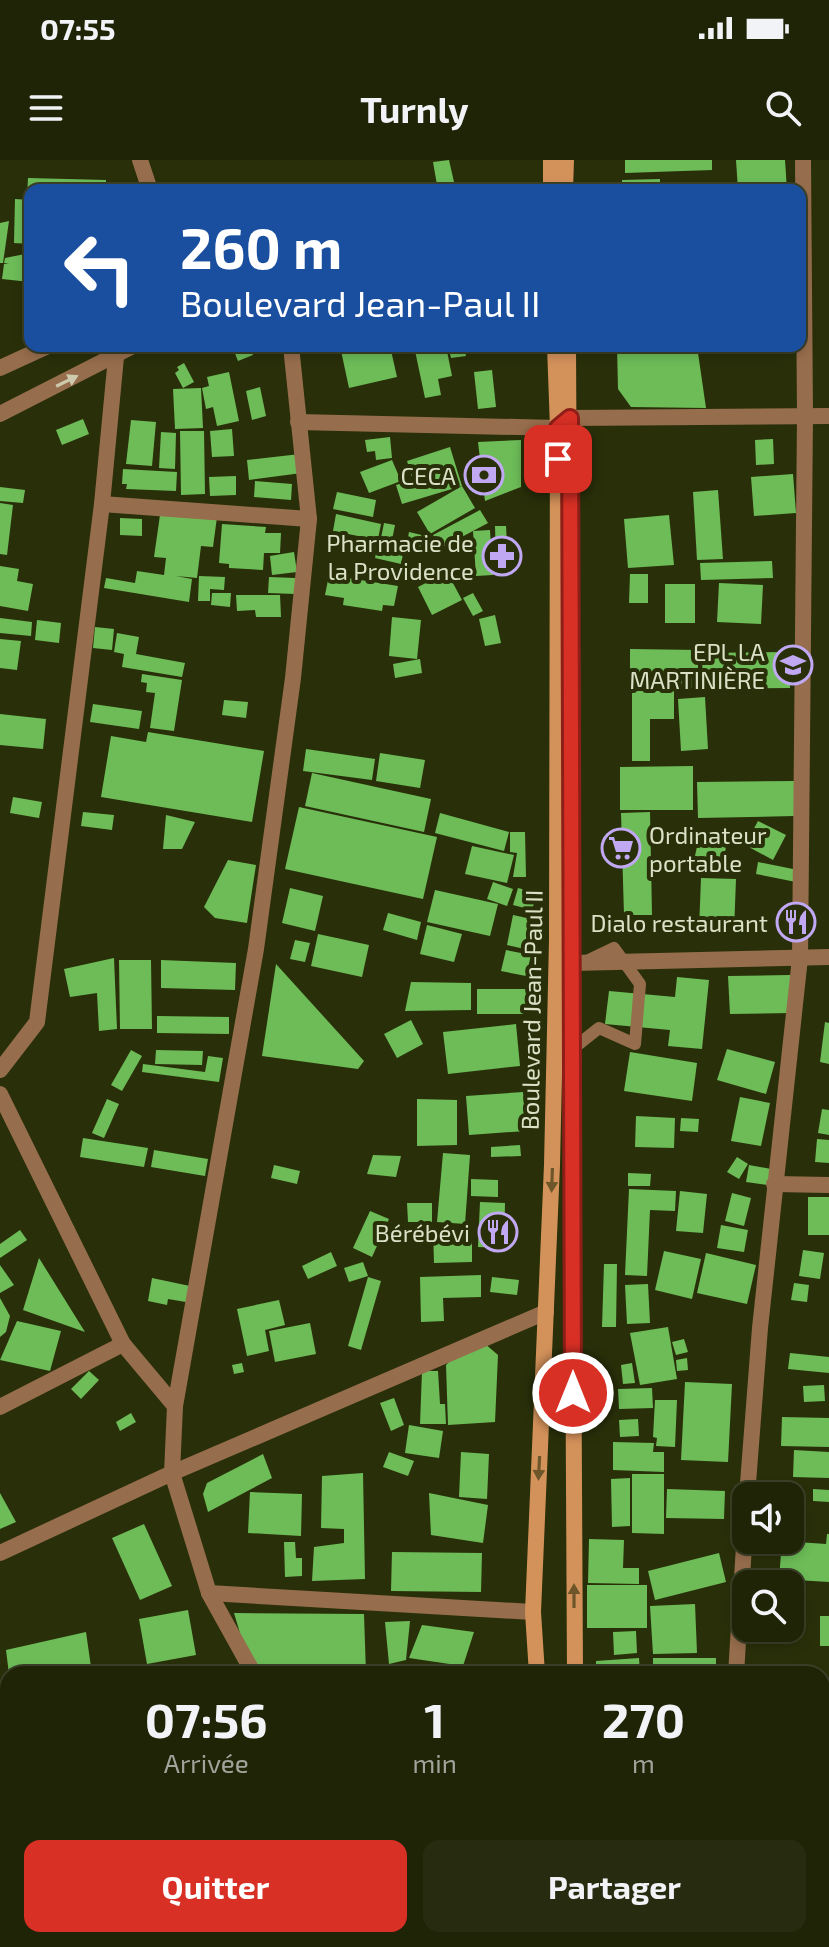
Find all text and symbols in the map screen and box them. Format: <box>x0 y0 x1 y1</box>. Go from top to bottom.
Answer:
text: 07:55 <box>40 10 116 46</box>
icon: menu <box>24 86 68 130</box>
icon: search <box>761 86 805 130</box>
text: Turnly <box>360 87 469 130</box>
text: 260 m <box>180 213 342 280</box>
icon: left <box>48 216 152 320</box>
text: Boulevard Jean-Paul II <box>180 281 540 324</box>
one-way arrow <box>56 374 79 388</box>
pin <box>524 425 592 493</box>
icon: arrive <box>536 437 580 481</box>
bank icon: CECA <box>463 454 505 496</box>
place label: CECA <box>400 461 456 490</box>
place label: Pharmacie de la Providence <box>326 528 474 585</box>
pharmacy icon: Pharmacie de la Providence <box>481 535 523 577</box>
place label: EPL LA MARTINIÈRE <box>629 637 765 694</box>
school or university icon: EPL LA MARTINIÈRE <box>772 644 814 686</box>
place label: Ordinateur portable <box>649 820 767 877</box>
supermarket icon: Ordinateur portable <box>600 827 642 869</box>
street label: Boulevard Jean-Paul II <box>514 890 548 1130</box>
restaurant icon: Dialo restaurant <box>775 901 817 943</box>
place label: Dialo restaurant <box>591 908 768 937</box>
one-way arrow <box>545 1168 558 1193</box>
restaurant icon: Bérébévi <box>477 1211 519 1253</box>
place label: Bérébévi <box>375 1218 470 1247</box>
position arrow <box>531 1351 615 1435</box>
one-way arrow <box>532 1456 545 1481</box>
map controls <box>732 1482 804 1642</box>
button: sound <box>732 1482 804 1554</box>
button: search <box>732 1570 804 1642</box>
one-way arrow <box>568 1583 580 1608</box>
text: 07:56 <box>145 1690 268 1748</box>
text: 1 <box>424 1690 445 1748</box>
text: 270 <box>602 1690 685 1748</box>
text: Arrivée <box>164 1747 249 1778</box>
text: min <box>412 1747 457 1778</box>
text: m <box>632 1747 655 1778</box>
button: Quitter <box>24 1840 407 1932</box>
button: Partager <box>423 1840 806 1932</box>

